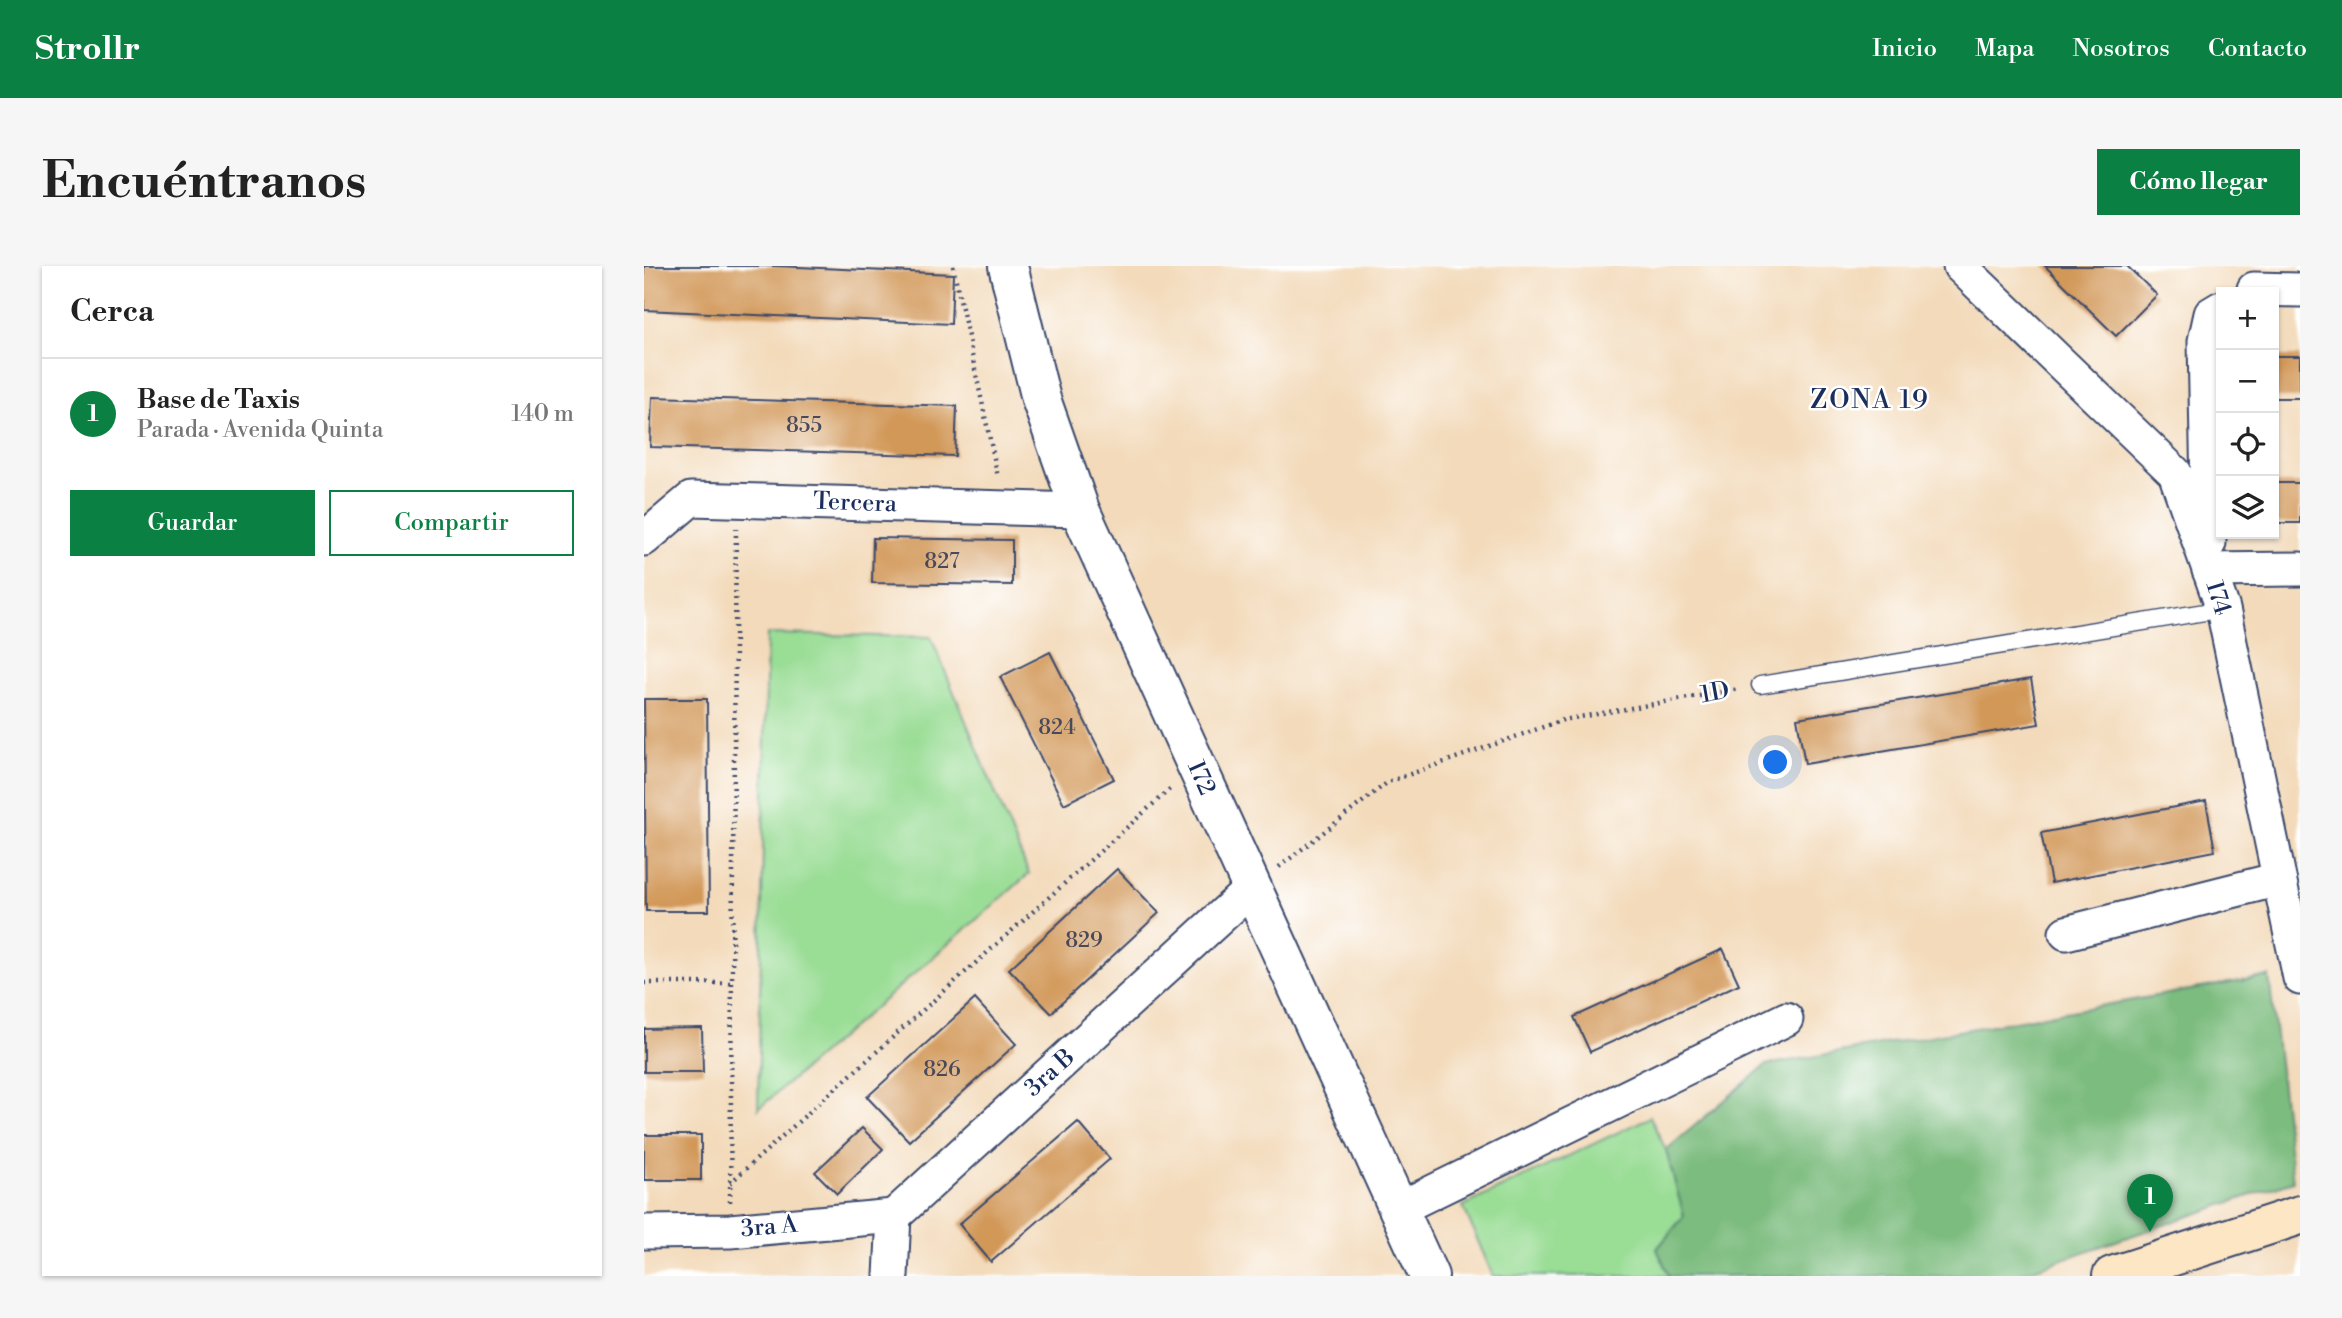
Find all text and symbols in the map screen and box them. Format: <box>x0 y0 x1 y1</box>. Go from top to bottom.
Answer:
text: Strollr <box>35 29 140 70</box>
text: Inicio <box>1872 34 1937 64</box>
text: Mapa <box>1975 34 2034 64</box>
text: Nosotros <box>2072 34 2170 64</box>
text: Contacto <box>2208 34 2307 64</box>
button: Cómo llegar <box>2097 149 2300 215</box>
text: Encuéntranos <box>42 152 366 213</box>
map controls <box>2216 287 2279 539</box>
button: + <box>2216 287 2279 350</box>
text: Cerca <box>70 293 154 331</box>
button: − <box>2216 350 2279 413</box>
text: Base de Taxis <box>137 384 300 416</box>
district label: ZONA 19 <box>1810 384 1930 416</box>
text: 1 <box>87 400 99 428</box>
text: 140 m <box>511 400 574 428</box>
house number: 855 <box>786 413 822 439</box>
button: locate <box>2216 413 2279 476</box>
text: Parada · Avenida Quinta <box>137 416 383 444</box>
button: layers <box>2216 476 2279 539</box>
street label: Tercera <box>813 487 898 519</box>
button: Guardar <box>70 490 315 556</box>
button: Compartir <box>329 490 574 556</box>
house number: 827 <box>924 549 960 575</box>
street label: 174 <box>2199 577 2237 619</box>
street label: 1D <box>1698 676 1732 710</box>
house number: 824 <box>1038 715 1076 741</box>
your location <box>1758 745 1792 779</box>
street label: 172 <box>1180 756 1222 800</box>
house number: 829 <box>1065 928 1103 954</box>
street label: 3ra B <box>1019 1043 1081 1103</box>
house number: 826 <box>923 1057 961 1083</box>
pin: 1 <box>2127 1174 2173 1232</box>
street label: 3ra A <box>739 1210 799 1244</box>

